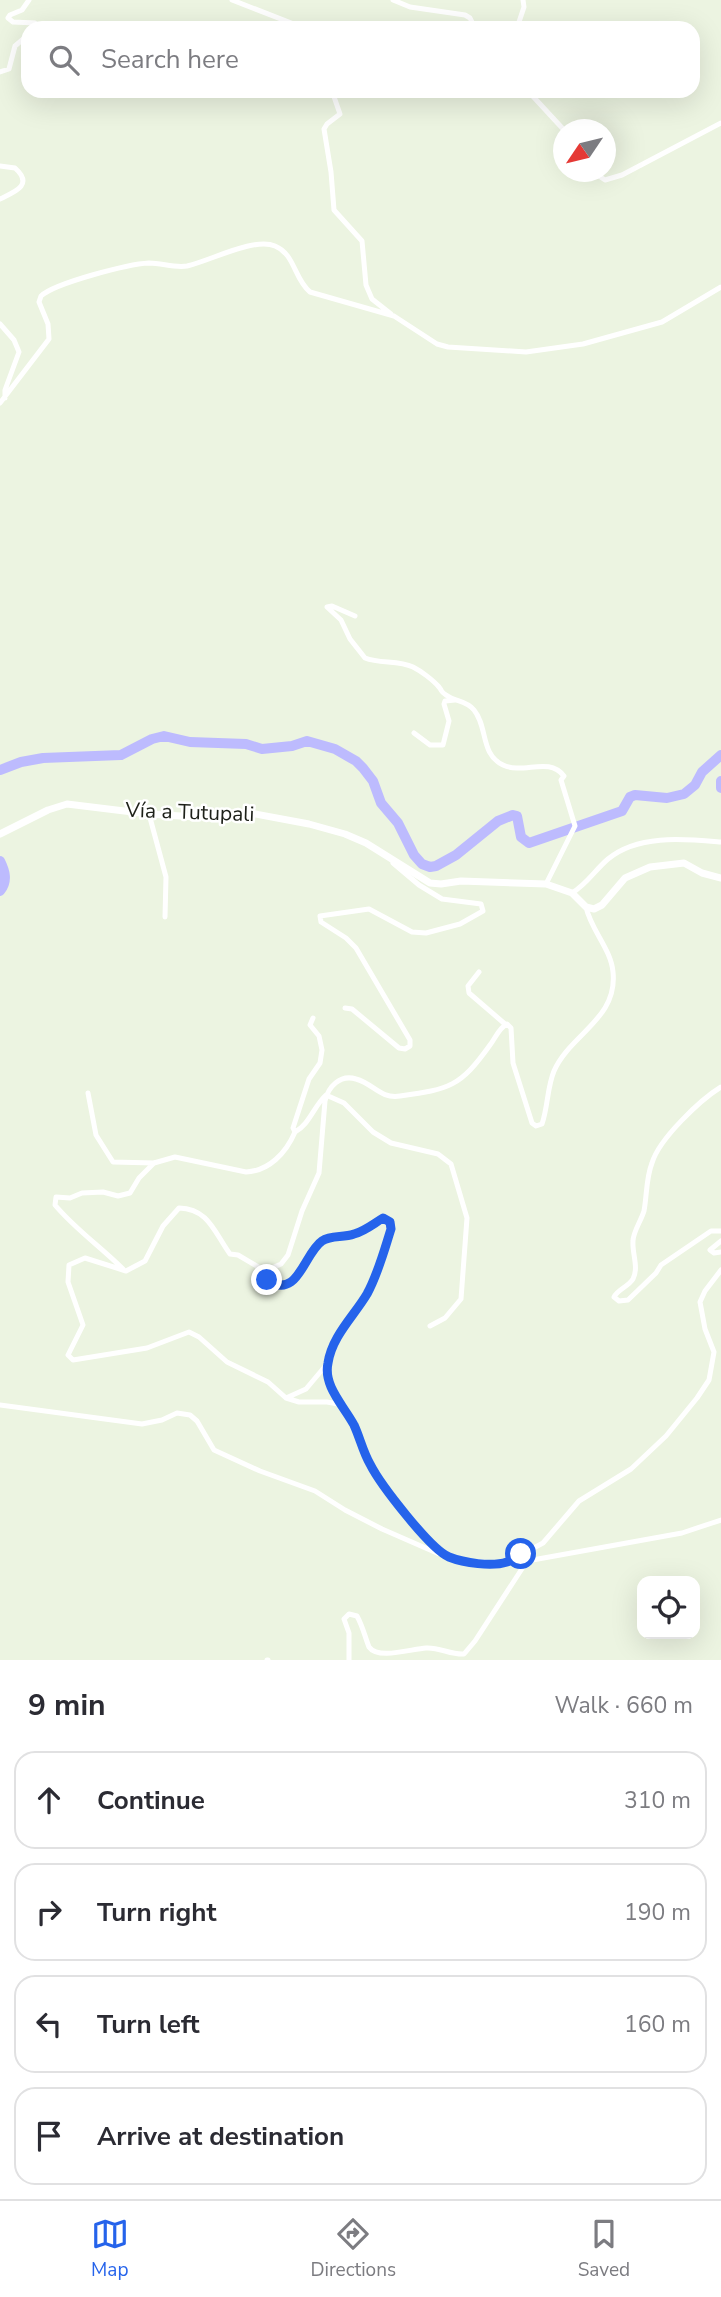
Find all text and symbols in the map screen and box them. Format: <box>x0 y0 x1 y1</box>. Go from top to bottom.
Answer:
search box <box>21 21 700 98</box>
icon: search <box>45 41 83 79</box>
text: Search here <box>101 42 239 77</box>
north arrow <box>553 119 616 182</box>
street label: Vía a Tutupali <box>124 796 255 828</box>
route end <box>251 1264 282 1295</box>
route start <box>505 1538 536 1569</box>
map controls <box>637 1576 700 1639</box>
button: locate <box>637 1576 700 1639</box>
text: 9 min <box>28 1685 106 1726</box>
text: Walk · 660 m <box>554 1690 693 1721</box>
icon: ahead <box>30 1781 68 1819</box>
text: Continue <box>97 1783 205 1818</box>
text: 310 m <box>624 1785 691 1816</box>
icon: right <box>30 1893 68 1931</box>
text: Turn right <box>97 1895 216 1930</box>
text: 190 m <box>624 1897 691 1928</box>
icon: left <box>30 2005 68 2043</box>
text: Turn left <box>97 2007 200 2042</box>
text: 160 m <box>624 2009 691 2040</box>
icon: arrive <box>30 2117 68 2155</box>
text: Arrive at destination <box>97 2119 344 2154</box>
tab: Map <box>91 2215 129 2283</box>
tab: Directions <box>310 2215 396 2283</box>
tab: Saved <box>578 2215 630 2283</box>

